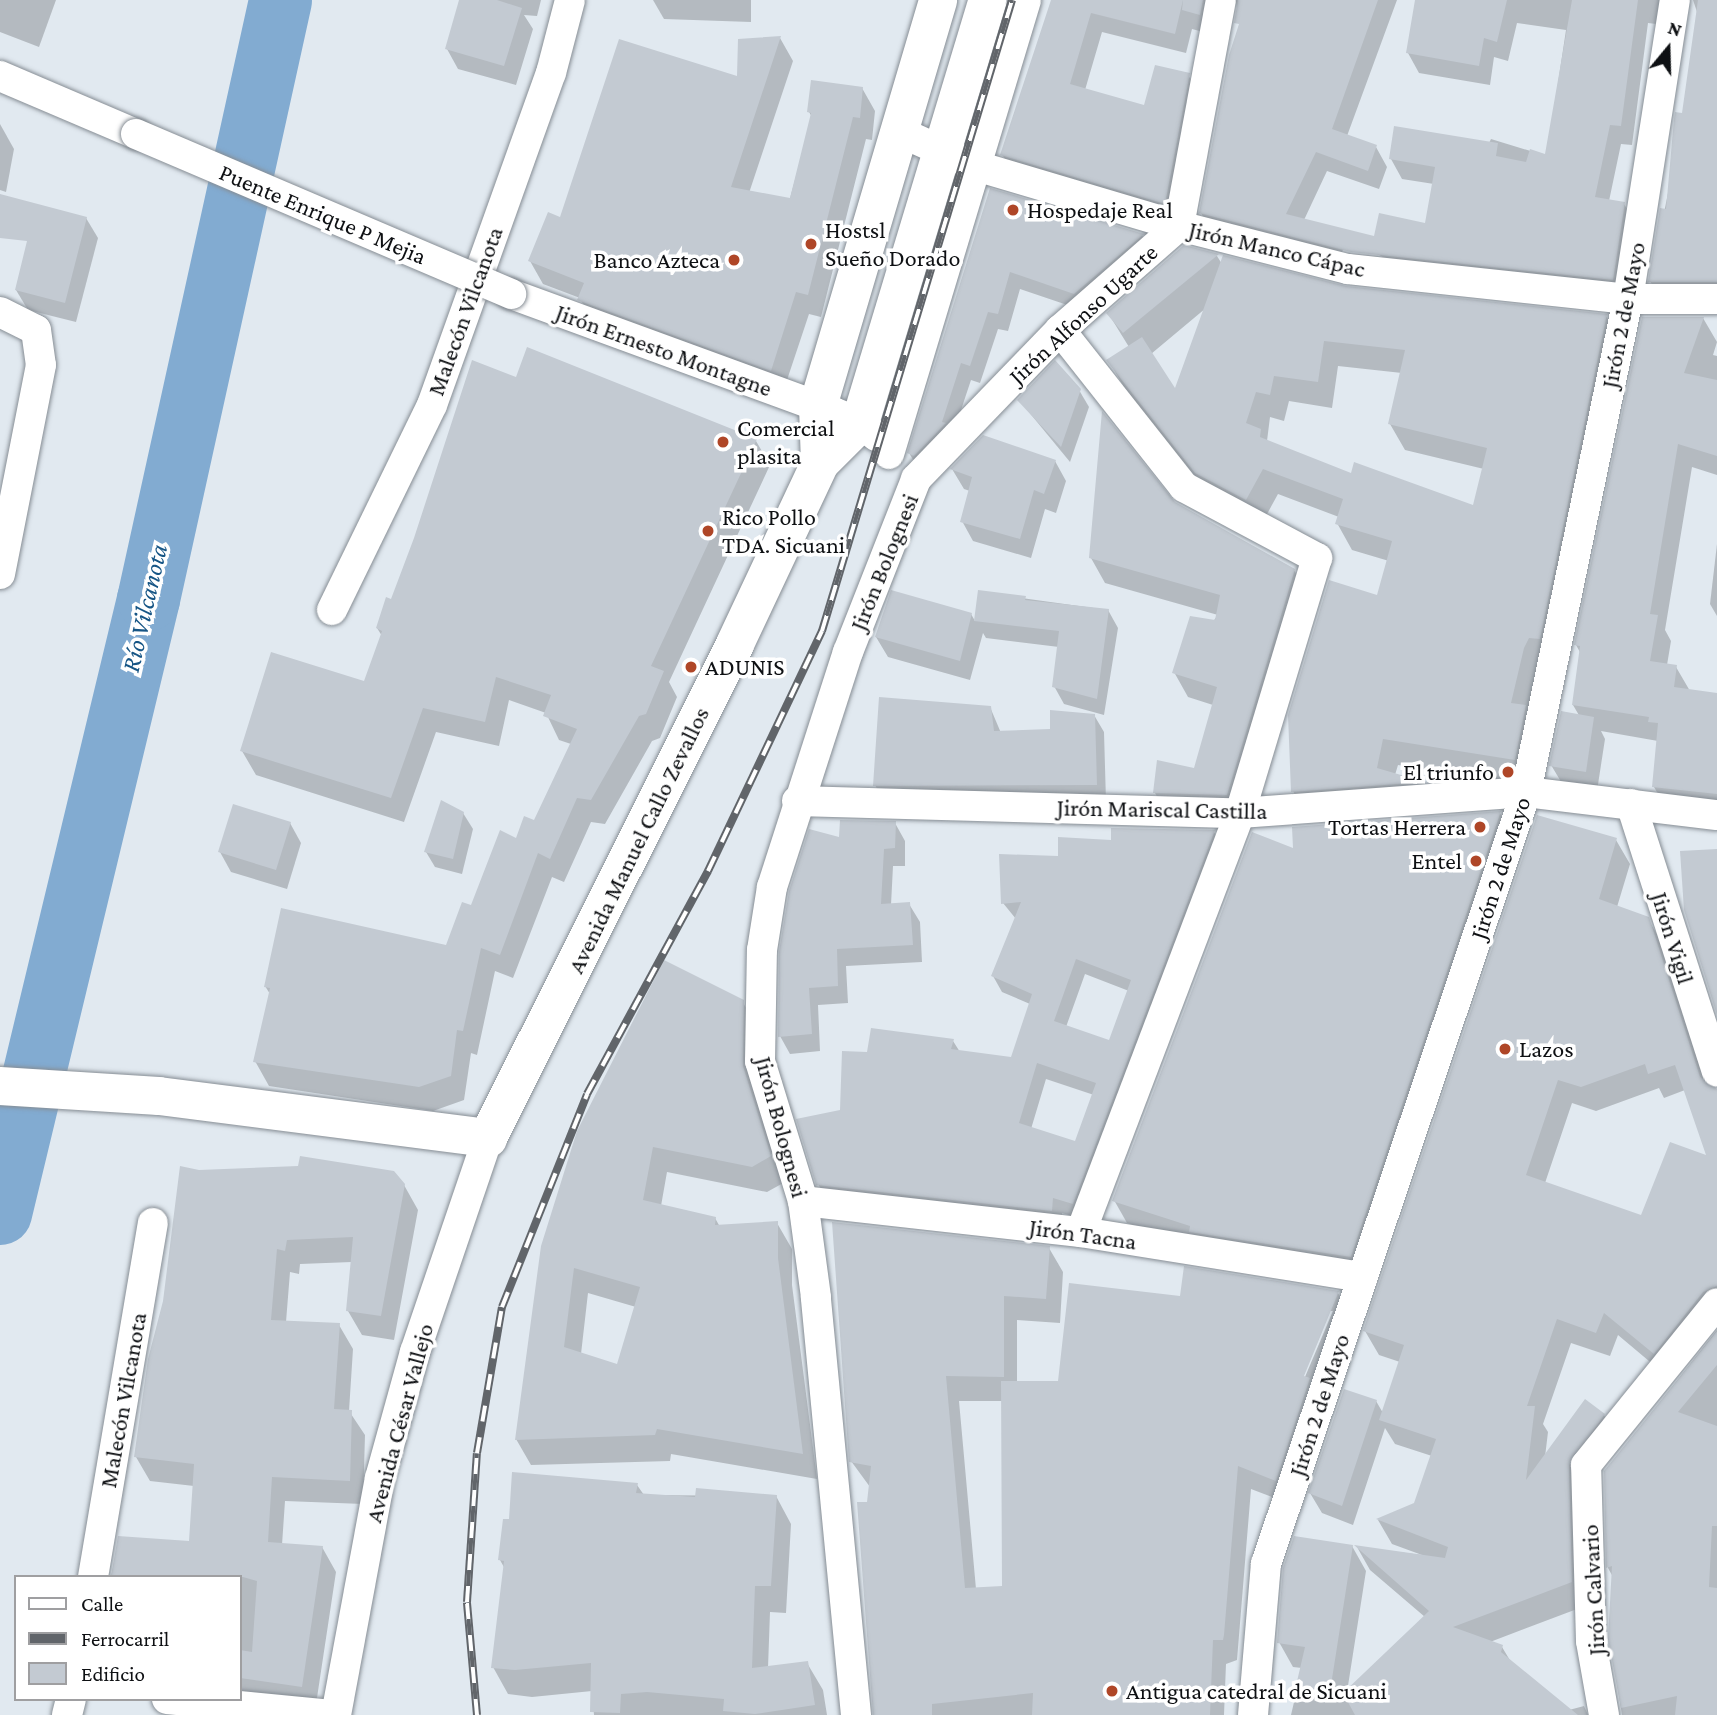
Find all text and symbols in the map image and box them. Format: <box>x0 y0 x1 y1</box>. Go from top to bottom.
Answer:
north arrow <box>1633 14 1703 84</box>
text: N <box>1665 17 1685 41</box>
street label: Puente Enrique P Mejia <box>215 157 431 271</box>
place label: Hospedaje Real <box>1027 196 1173 224</box>
marker: Hospedaje Real <box>1005 202 1021 218</box>
street label: Jirón Manco Cápac <box>1186 215 1368 283</box>
place label: Hostsl Sueño Dorado <box>825 216 960 272</box>
street label: Malecón Vilcanota <box>421 223 509 399</box>
marker: Hostsl Sueño Dorado <box>803 236 819 252</box>
street label: Jirón Alfonso Ugarte <box>1003 238 1163 390</box>
street label: Jirón 2 de Mayo <box>1595 240 1651 390</box>
place label: Banco Azteca <box>593 246 720 274</box>
marker: Banco Azteca <box>726 252 742 268</box>
street label: Jirón Ernesto Montagne <box>552 297 776 403</box>
place label: Comercial plasita <box>737 414 834 470</box>
marker: Comercial plasita <box>715 434 731 450</box>
street label: Jirón Bolognesi <box>844 489 924 635</box>
place label: Rico Pollo TDA. Sicuani <box>722 503 845 559</box>
marker: Rico Pollo TDA. Sicuani <box>700 523 716 539</box>
water label: Río Vilcanota <box>115 541 175 675</box>
place label: ADUNIS <box>705 653 784 681</box>
marker: ADUNIS <box>683 659 699 675</box>
street label: Avenida Manuel Callo Zevallos <box>561 702 715 978</box>
place label: El triunfo <box>1403 758 1494 786</box>
marker: El triunfo <box>1500 764 1516 780</box>
street label: Jirón Mariscal Castilla <box>1057 793 1267 825</box>
street label: Jirón 2 de Mayo <box>1463 793 1537 943</box>
place label: Tortas Herrera <box>1328 813 1466 841</box>
marker: Tortas Herrera <box>1472 819 1488 835</box>
place label: Entel <box>1411 847 1462 875</box>
marker: Entel <box>1468 853 1484 869</box>
street label: Jirón Vigil <box>1645 889 1701 987</box>
place label: Lazos <box>1519 1035 1574 1063</box>
marker: Lazos <box>1497 1041 1513 1057</box>
street label: Jirón Bolognesi <box>749 1053 815 1201</box>
street label: Jirón Tacna <box>1027 1212 1139 1256</box>
street label: Malecón Vilcanota <box>93 1310 153 1490</box>
street label: Avenida César Vallejo <box>359 1320 439 1526</box>
street label: Jirón 2 de Mayo <box>1282 1330 1356 1480</box>
street label: Jirón Calvario <box>1575 1524 1611 1656</box>
legend <box>14 1575 242 1701</box>
text: Calle <box>81 1592 123 1616</box>
text: Ferrocarril <box>81 1627 169 1651</box>
text: Edificio <box>81 1662 145 1686</box>
place label: Antigua catedral de Sicuani <box>1126 1677 1387 1705</box>
marker: Antigua catedral de Sicuani <box>1104 1683 1120 1699</box>

